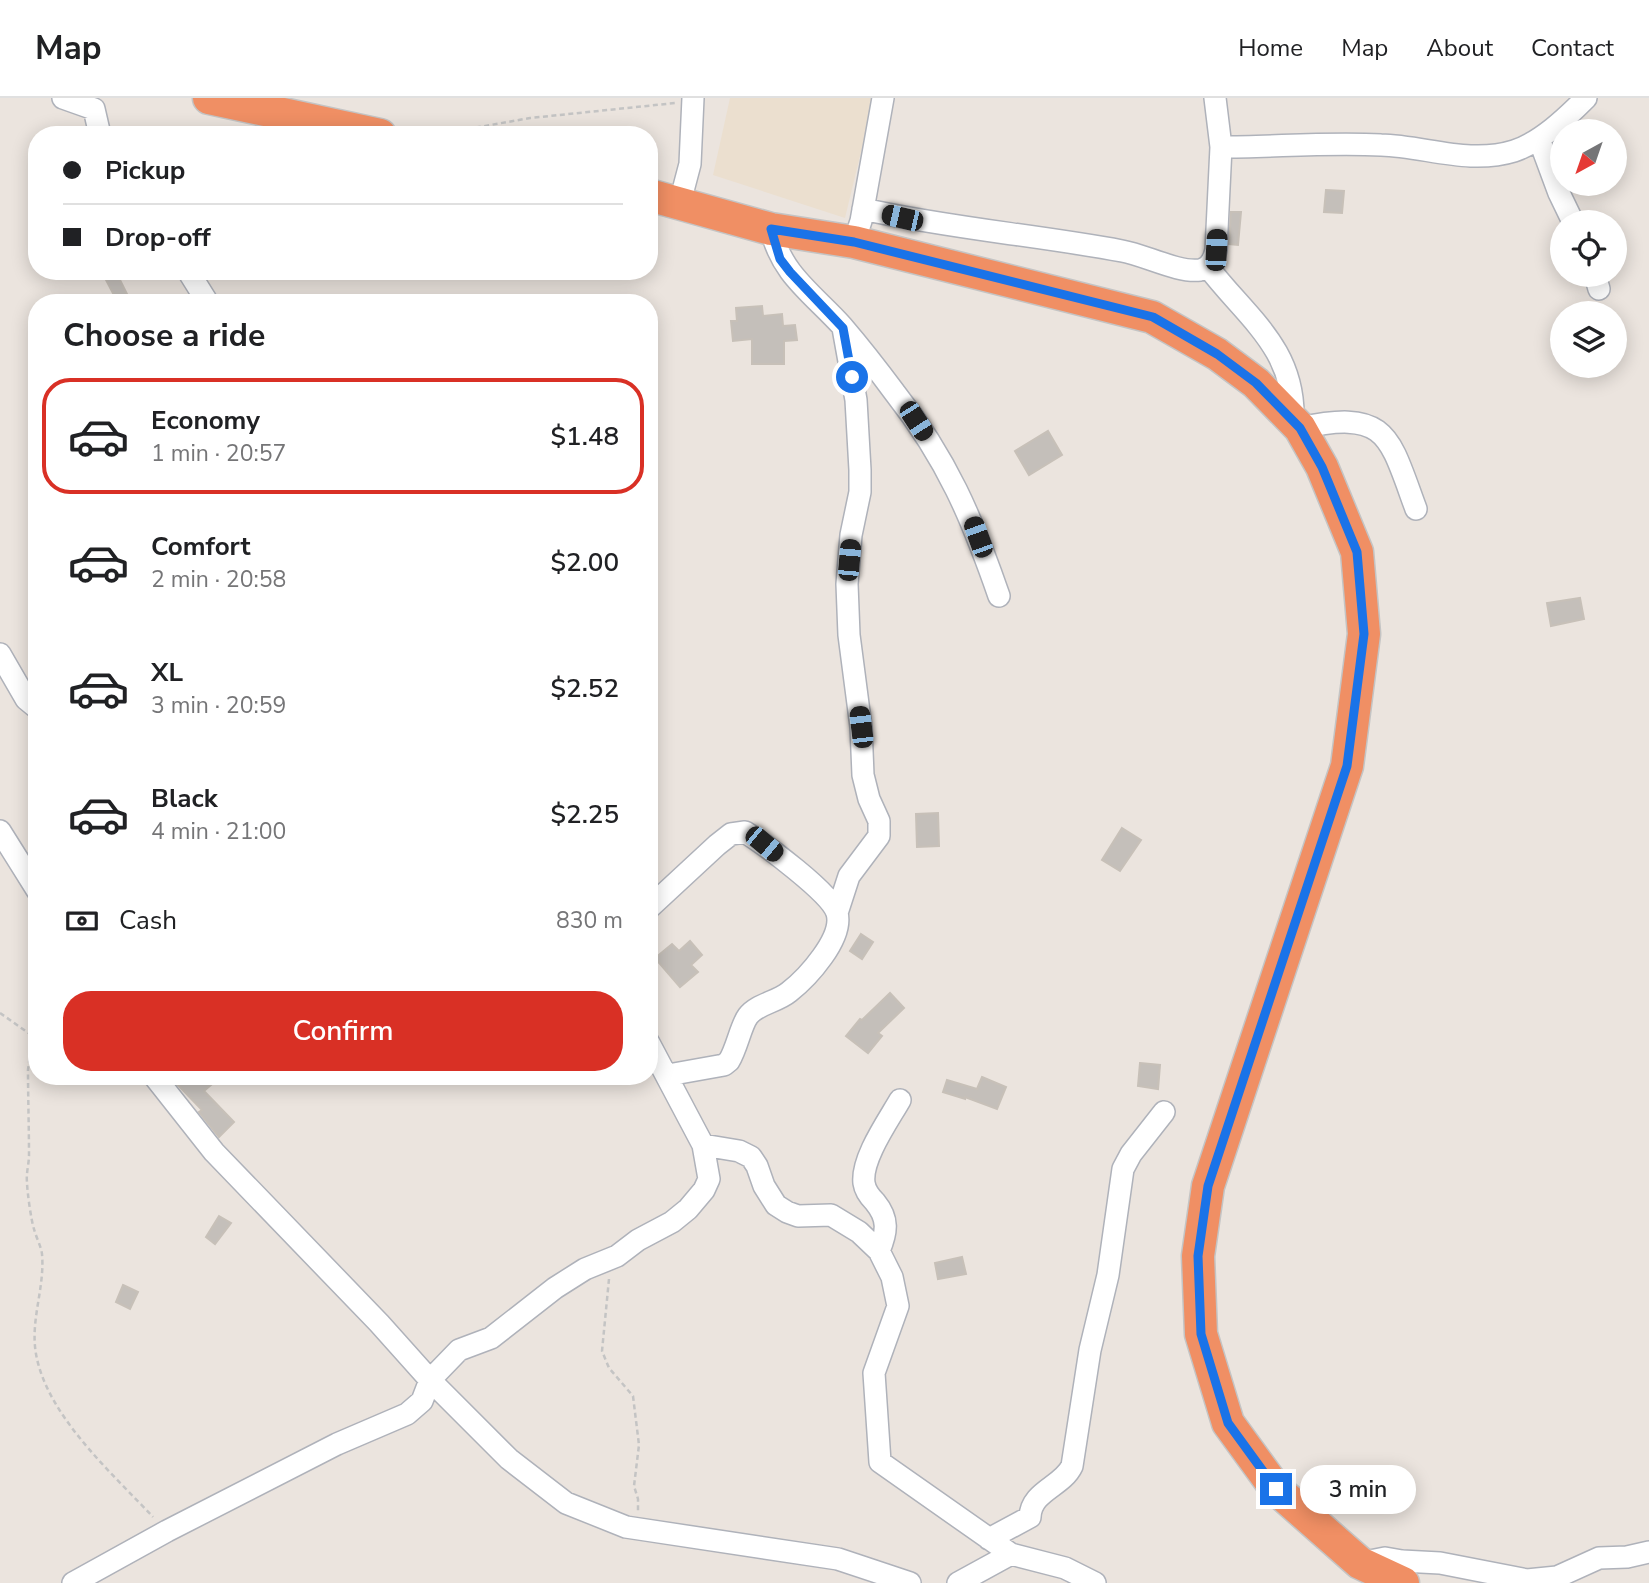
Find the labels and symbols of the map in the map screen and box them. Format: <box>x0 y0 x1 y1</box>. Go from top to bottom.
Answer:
north arrow <box>1550 119 1628 196</box>
car <box>880 203 925 233</box>
car <box>1205 228 1228 272</box>
route start <box>836 361 868 393</box>
car <box>896 398 937 444</box>
car <box>961 514 996 560</box>
car <box>837 538 862 582</box>
car <box>849 705 874 749</box>
car <box>742 822 787 866</box>
callout: 3 min <box>1300 1464 1416 1514</box>
route end <box>1260 1473 1292 1505</box>

